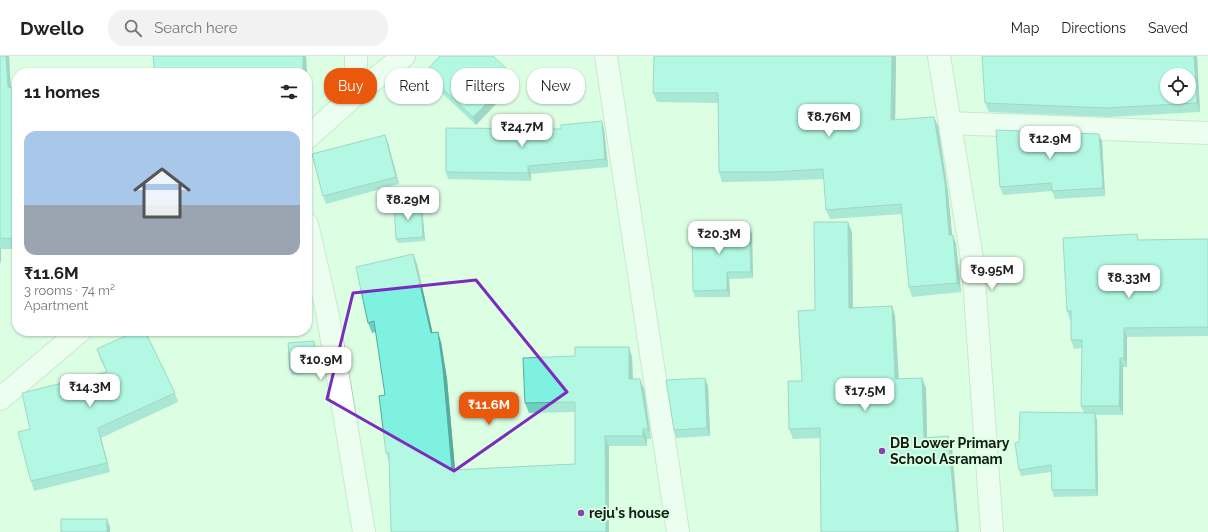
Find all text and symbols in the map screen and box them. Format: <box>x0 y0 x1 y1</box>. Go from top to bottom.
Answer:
search box <box>108 10 388 46</box>
text: Dwello <box>20 17 84 39</box>
icon: search <box>122 17 144 39</box>
text: Search here <box>154 19 237 37</box>
text: Map <box>1011 20 1039 36</box>
text: Directions <box>1061 20 1126 36</box>
text: Saved <box>1148 20 1188 36</box>
chip: Buy <box>324 68 377 104</box>
chip: Rent <box>385 68 443 104</box>
chip: Filters <box>451 68 519 104</box>
chip: New <box>527 68 585 104</box>
map controls <box>1160 68 1196 104</box>
button: locate <box>1160 68 1196 104</box>
icon: filters <box>278 81 300 103</box>
text: 11 homes <box>24 82 100 102</box>
pin: ₹8.76M <box>796 104 862 138</box>
text: ₹8.76M <box>807 109 851 124</box>
pin: ₹24.7M <box>489 114 555 148</box>
text: ₹24.7M <box>501 119 543 134</box>
pin: ₹12.9M <box>1017 126 1083 160</box>
text: ₹12.9M <box>1029 131 1071 146</box>
icon: home <box>126 157 198 229</box>
pin: ₹8.29M <box>375 187 441 221</box>
text: ₹8.29M <box>386 192 430 207</box>
pin: ₹20.3M <box>686 221 752 255</box>
text: ₹20.3M <box>697 226 741 241</box>
pin: ₹9.95M <box>959 257 1025 291</box>
text: ₹9.95M <box>970 262 1014 277</box>
text: ₹11.6M <box>24 263 79 283</box>
pin: ₹8.33M <box>1096 265 1162 299</box>
text: ₹8.33M <box>1107 270 1151 285</box>
text: 3 rooms · 74 m² <box>24 283 115 298</box>
text: Apartment <box>24 298 88 313</box>
pin: ₹10.9M <box>288 347 354 381</box>
text: ₹10.9M <box>299 352 343 367</box>
pin: ₹14.3M <box>57 374 123 408</box>
pin: ₹17.5M <box>832 378 898 412</box>
text: ₹14.3M <box>69 379 111 394</box>
text: ₹17.5M <box>844 383 886 398</box>
pin: ₹11.6M <box>456 392 522 426</box>
text: ₹11.6M <box>468 397 510 412</box>
place label: DB Lower Primary School Asramam <box>890 435 1010 467</box>
marker: DB Lower Primary School Asramam <box>877 446 887 456</box>
place label: reju's house <box>589 505 670 521</box>
marker: reju's house <box>576 508 586 518</box>

